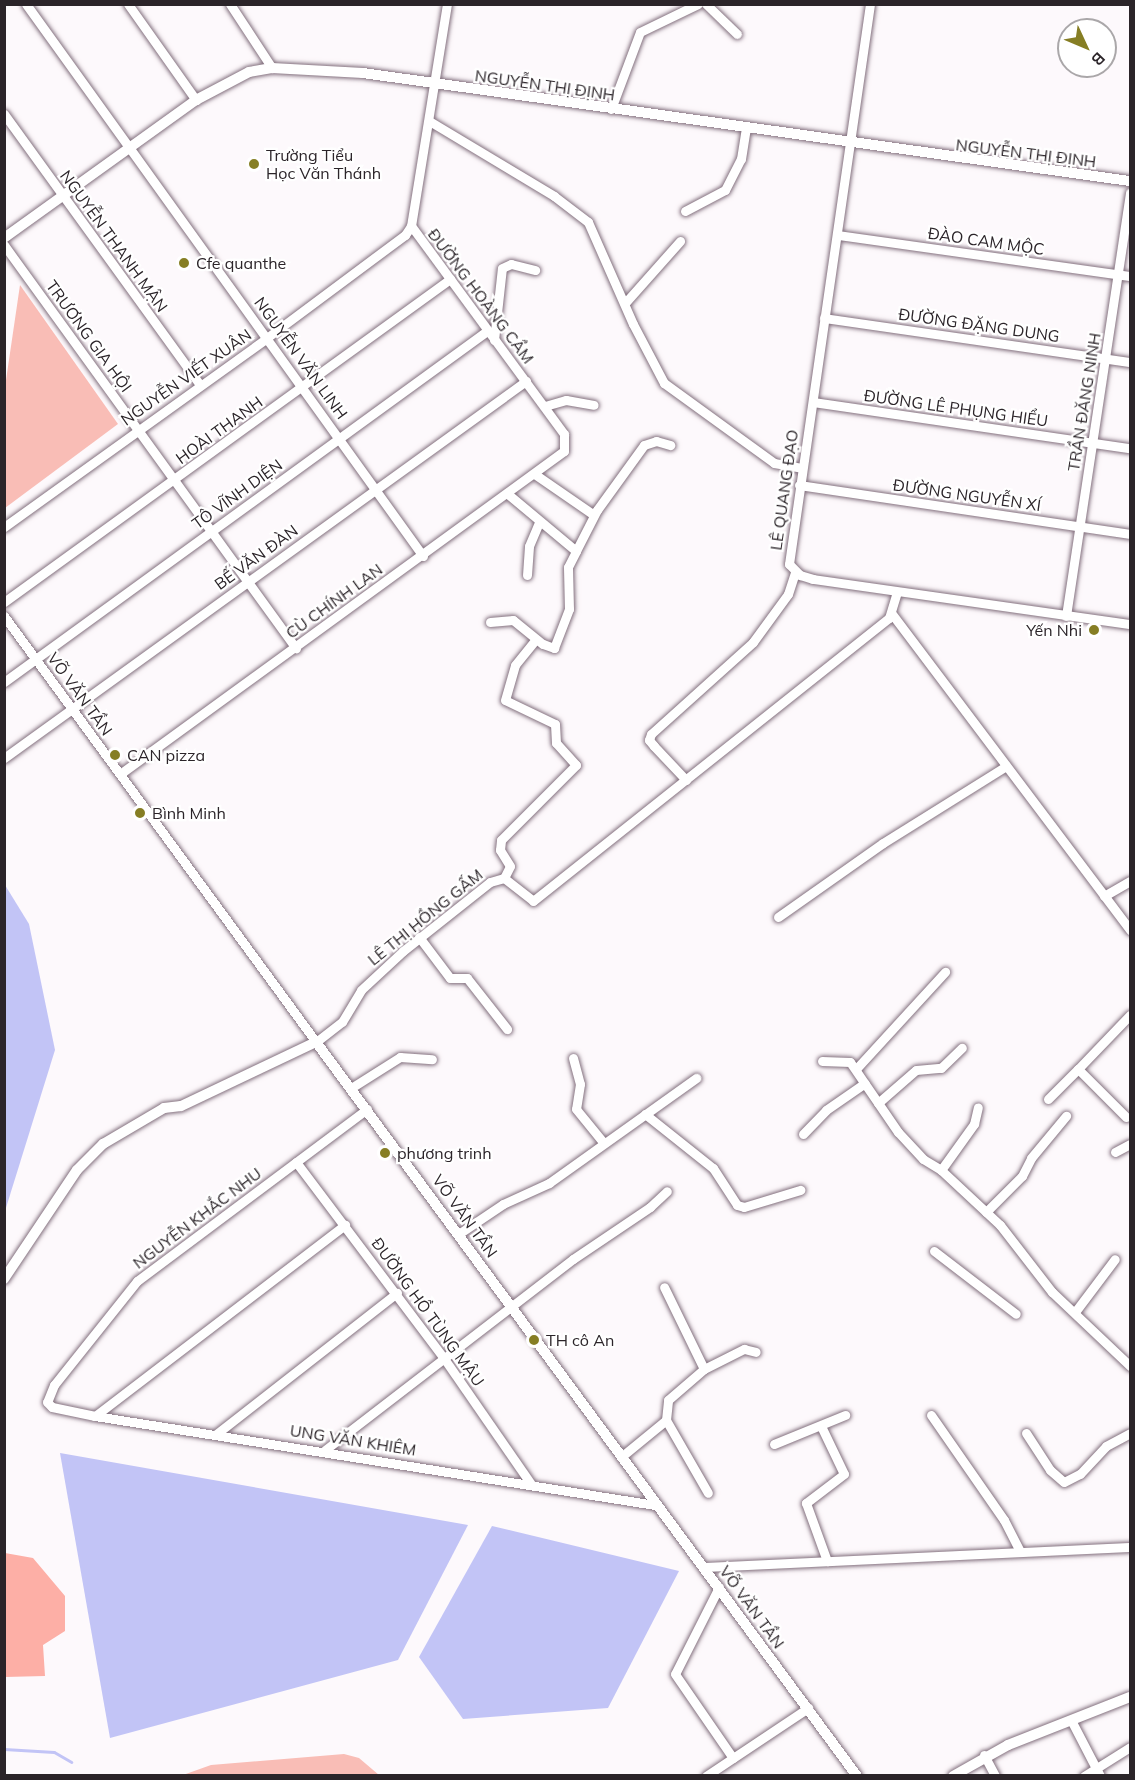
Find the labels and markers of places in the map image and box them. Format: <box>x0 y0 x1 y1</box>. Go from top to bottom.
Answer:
place label: Trường Tiểu Học Văn Thánh <box>266 145 381 183</box>
marker: Trường Tiểu Học Văn Thánh <box>247 157 261 171</box>
place label: Cfe quanthe <box>196 253 286 273</box>
marker: Cfe quanthe <box>177 256 191 270</box>
place label: Yến Nhi <box>1026 620 1082 640</box>
marker: Yến Nhi <box>1087 623 1101 637</box>
place label: CAN pizza <box>127 745 205 765</box>
marker: CAN pizza <box>108 748 122 762</box>
place label: Bình Minh <box>152 803 226 823</box>
marker: Bình Minh <box>133 806 147 820</box>
place label: phương trinh <box>397 1143 492 1163</box>
marker: phương trinh <box>378 1146 392 1160</box>
place label: TH cô An <box>546 1330 614 1350</box>
marker: TH cô An <box>527 1333 541 1347</box>

